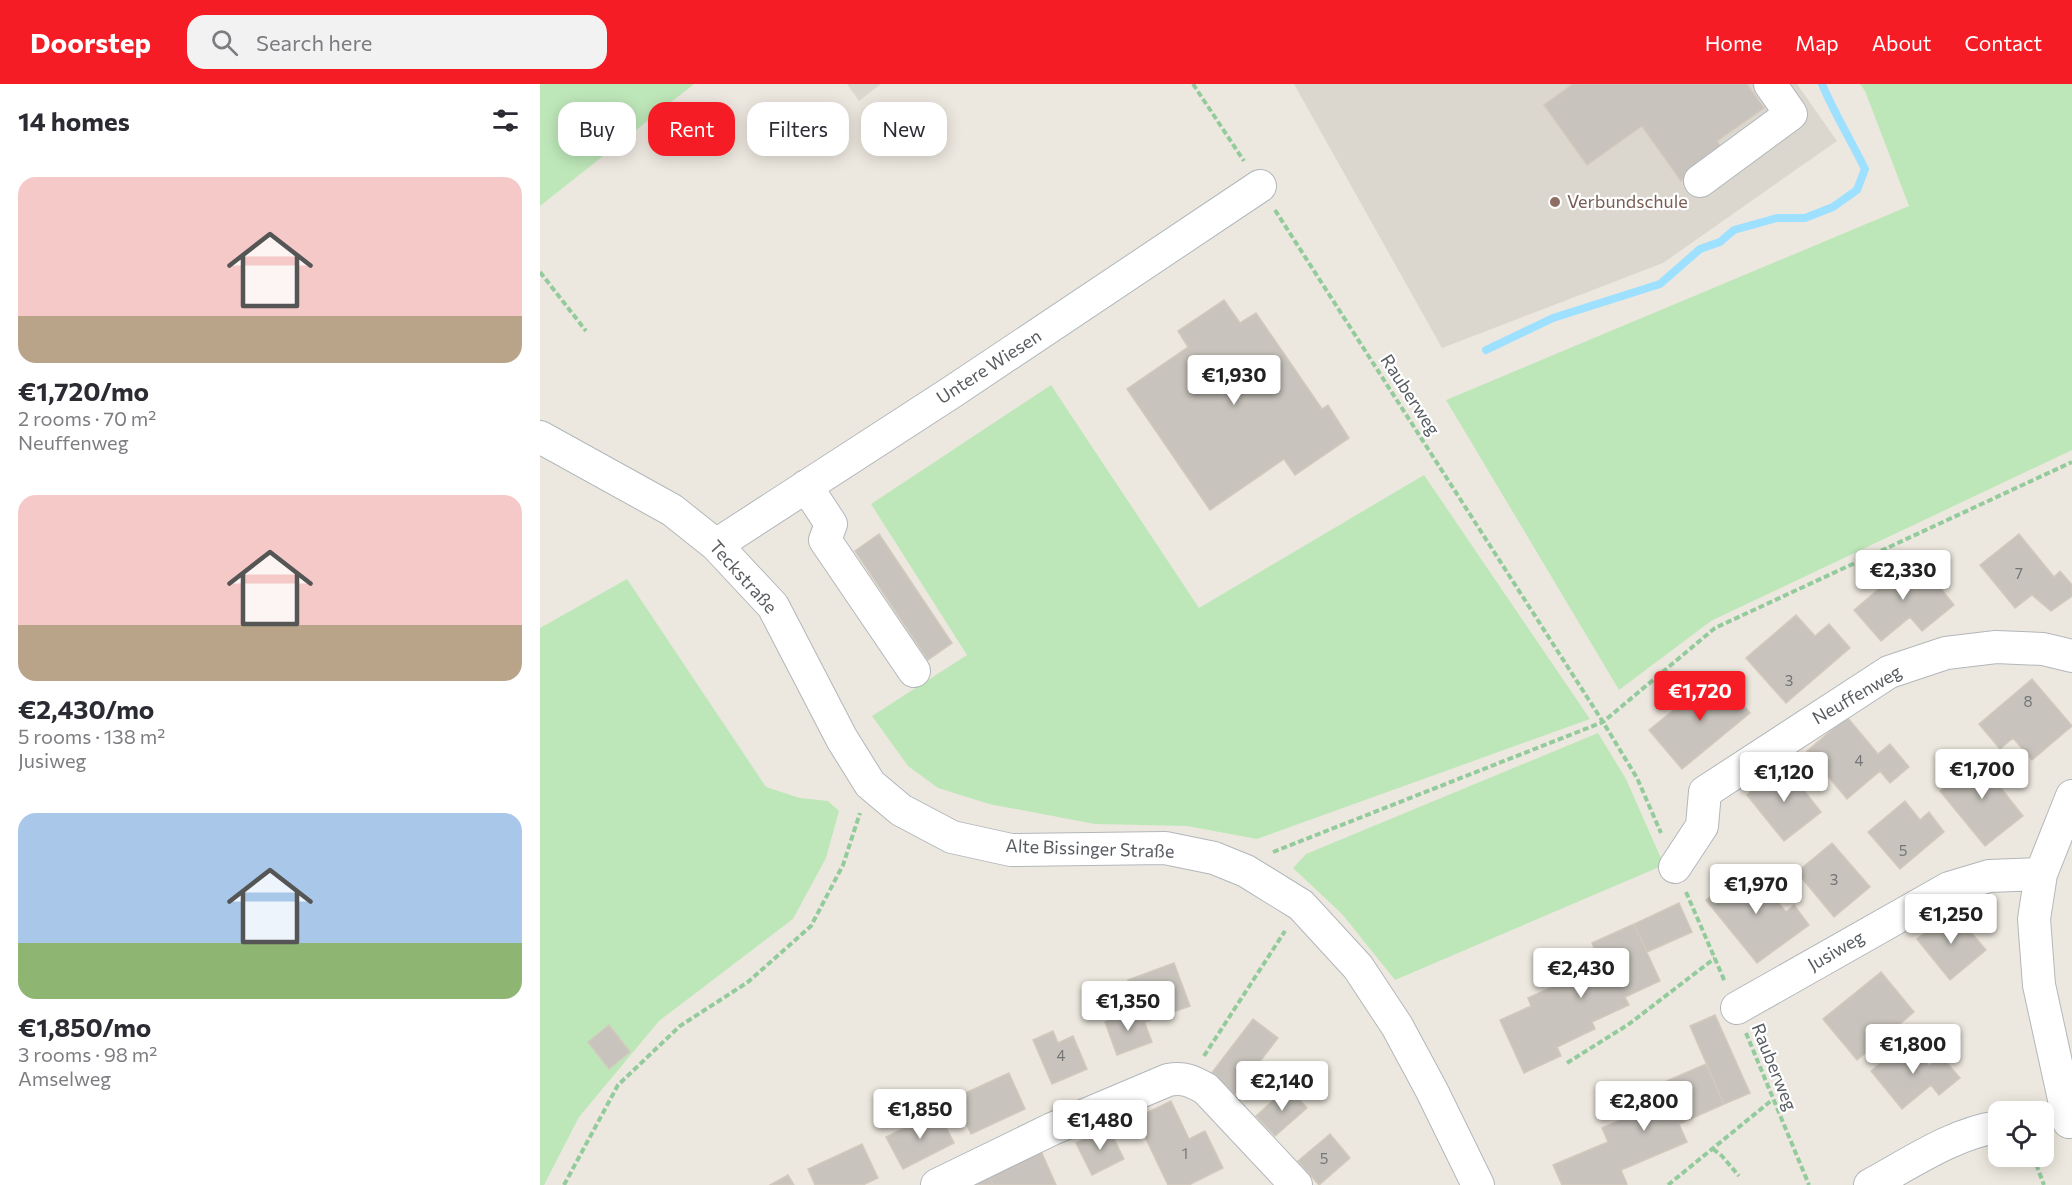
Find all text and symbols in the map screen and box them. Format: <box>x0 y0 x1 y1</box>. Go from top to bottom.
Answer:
search box <box>187 15 607 69</box>
text: Doorstep <box>30 25 151 59</box>
icon: search <box>208 26 241 59</box>
text: Search here <box>256 29 372 56</box>
text: Home <box>1705 30 1762 55</box>
text: Map <box>1795 30 1839 55</box>
text: About <box>1872 30 1931 55</box>
text: Contact <box>1964 30 2042 55</box>
chip: Buy <box>558 102 636 156</box>
chip: Rent <box>648 102 735 156</box>
chip: Filters <box>747 102 849 156</box>
chip: New <box>861 102 947 156</box>
icon: filters <box>489 104 522 137</box>
text: 14 homes <box>18 105 130 136</box>
place label: Verbundschule <box>1567 190 1688 212</box>
marker: Verbundschule <box>1548 195 1562 209</box>
icon: home <box>216 216 324 324</box>
street label: Untere Wiesen <box>932 324 1045 408</box>
street label: Rauberweg <box>1377 350 1445 439</box>
pin: €1,930 <box>1185 355 1283 406</box>
text: €1,930 <box>1201 362 1267 386</box>
text: €1,720/mo <box>18 375 149 406</box>
text: 2 rooms · 70 m² <box>18 406 156 430</box>
text: Neuffenweg <box>18 430 129 454</box>
icon: home <box>216 534 324 642</box>
street label: Teckstraße <box>705 535 782 617</box>
pin: €2,330 <box>1854 550 1952 601</box>
text: €2,330 <box>1870 557 1936 581</box>
house number: 7 <box>2015 564 2023 582</box>
street label: Neuffenweg <box>1808 660 1905 729</box>
pin: €1,720 <box>1651 671 1749 722</box>
house number: 3 <box>1785 671 1793 689</box>
text: €1,720 <box>1668 678 1732 702</box>
house number: 8 <box>2023 692 2033 710</box>
text: €2,430/mo <box>18 693 154 724</box>
text: 5 rooms · 138 m² <box>18 724 165 748</box>
text: Jusiweg <box>18 748 86 772</box>
pin: €1,700 <box>1933 749 2031 800</box>
house number: 4 <box>1855 751 1864 769</box>
pin: €1,120 <box>1735 752 1833 803</box>
text: €1,700 <box>1949 756 2015 780</box>
text: €1,120 <box>1754 759 1814 783</box>
street label: Alte Bissinger Straße <box>1005 834 1175 862</box>
house number: 5 <box>1899 841 1907 859</box>
icon: home <box>216 852 324 960</box>
pin: €1,970 <box>1707 864 1805 915</box>
house number: 3 <box>1830 870 1838 888</box>
text: €1,970 <box>1724 871 1788 895</box>
pin: €1,250 <box>1902 894 2000 945</box>
text: €1,250 <box>1919 901 1983 925</box>
street label: Jusiweg <box>1803 925 1868 975</box>
pin: €2,430 <box>1532 948 1630 999</box>
text: €2,430 <box>1547 955 1615 979</box>
pin: €1,350 <box>1079 981 1177 1032</box>
text: €1,350 <box>1096 988 1160 1012</box>
text: €1,850/mo <box>18 1011 151 1042</box>
street label: Rauberweg <box>1747 1020 1802 1114</box>
pin: €1,800 <box>1864 1024 1962 1075</box>
text: €1,800 <box>1880 1031 1946 1055</box>
text: 3 rooms · 98 m² <box>18 1042 157 1066</box>
house number: 4 <box>1057 1046 1066 1064</box>
pin: €2,140 <box>1233 1061 1331 1112</box>
text: Amselweg <box>18 1066 111 1090</box>
text: €2,140 <box>1250 1068 1314 1092</box>
pin: €2,800 <box>1595 1081 1693 1132</box>
text: €2,800 <box>1609 1088 1679 1112</box>
pin: €1,850 <box>871 1089 969 1140</box>
text: €1,850 <box>887 1096 953 1120</box>
pin: €1,480 <box>1051 1100 1149 1151</box>
map controls <box>1988 1101 2054 1167</box>
button: locate <box>1988 1101 2054 1167</box>
text: €1,480 <box>1067 1107 1133 1131</box>
house number: 1 <box>1182 1144 1188 1162</box>
house number: 5 <box>1320 1149 1328 1167</box>

